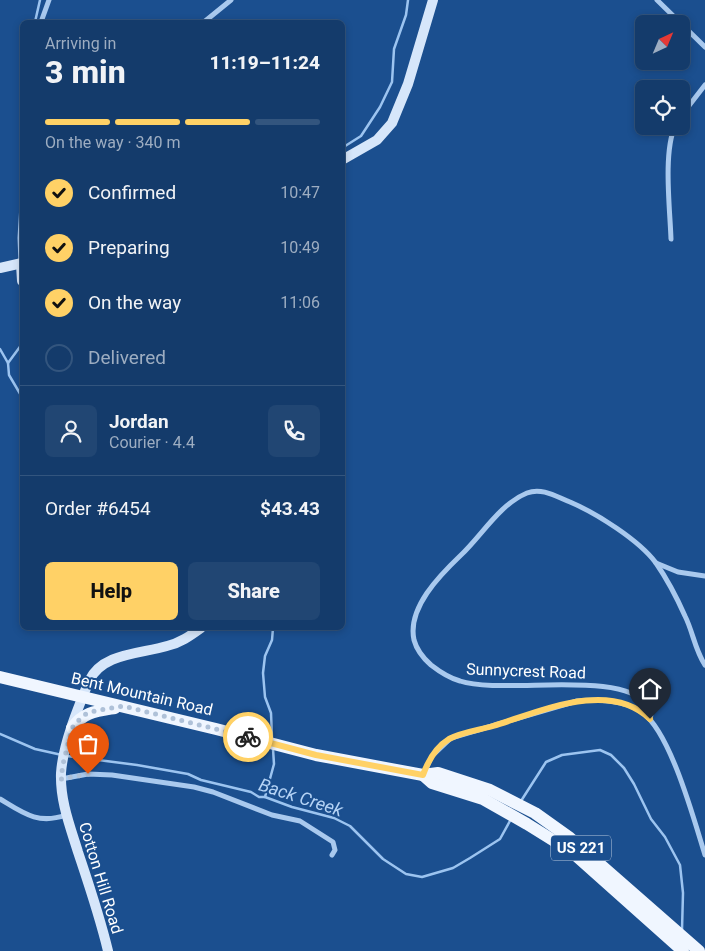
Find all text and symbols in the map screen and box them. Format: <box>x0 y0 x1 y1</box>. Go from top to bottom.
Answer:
north arrow <box>635 15 690 70</box>
map controls <box>635 15 690 135</box>
text: Arriving in <box>45 34 116 53</box>
text: 11:19–11:24 <box>209 51 320 74</box>
text: 3 min <box>45 53 126 91</box>
button: locate <box>635 80 690 135</box>
text: On the way · 340 m <box>45 133 181 152</box>
icon: check <box>45 179 73 207</box>
text: Confirmed <box>88 181 176 204</box>
text: 10:47 <box>280 183 320 202</box>
icon: check <box>45 234 73 262</box>
text: Preparing <box>88 236 170 259</box>
text: 10:49 <box>280 238 320 257</box>
icon: check <box>45 289 73 317</box>
text: On the way <box>88 291 181 314</box>
text: 11:06 <box>280 293 320 312</box>
text: Delivered <box>88 346 166 369</box>
button: person <box>45 405 97 457</box>
button: phone <box>268 405 320 457</box>
text: Jordan <box>109 410 169 433</box>
text: Courier · 4.4 <box>109 433 195 452</box>
text: Order #6454 <box>45 497 151 520</box>
text: $43.43 <box>260 497 320 520</box>
button: Help <box>45 562 178 620</box>
button: Share <box>188 562 320 620</box>
street label: Sunnycrest Road <box>466 659 586 683</box>
street label: Bent Mountain Road <box>69 668 215 720</box>
pin <box>629 668 671 719</box>
icon: home <box>636 675 664 703</box>
courier <box>223 712 273 762</box>
pin <box>67 723 109 774</box>
icon: bike <box>234 723 262 751</box>
icon: bag <box>74 730 102 758</box>
water label: Back Creek <box>256 774 347 821</box>
street label: Cotton Hill Road <box>75 820 127 936</box>
road number: US 221 <box>551 836 611 860</box>

